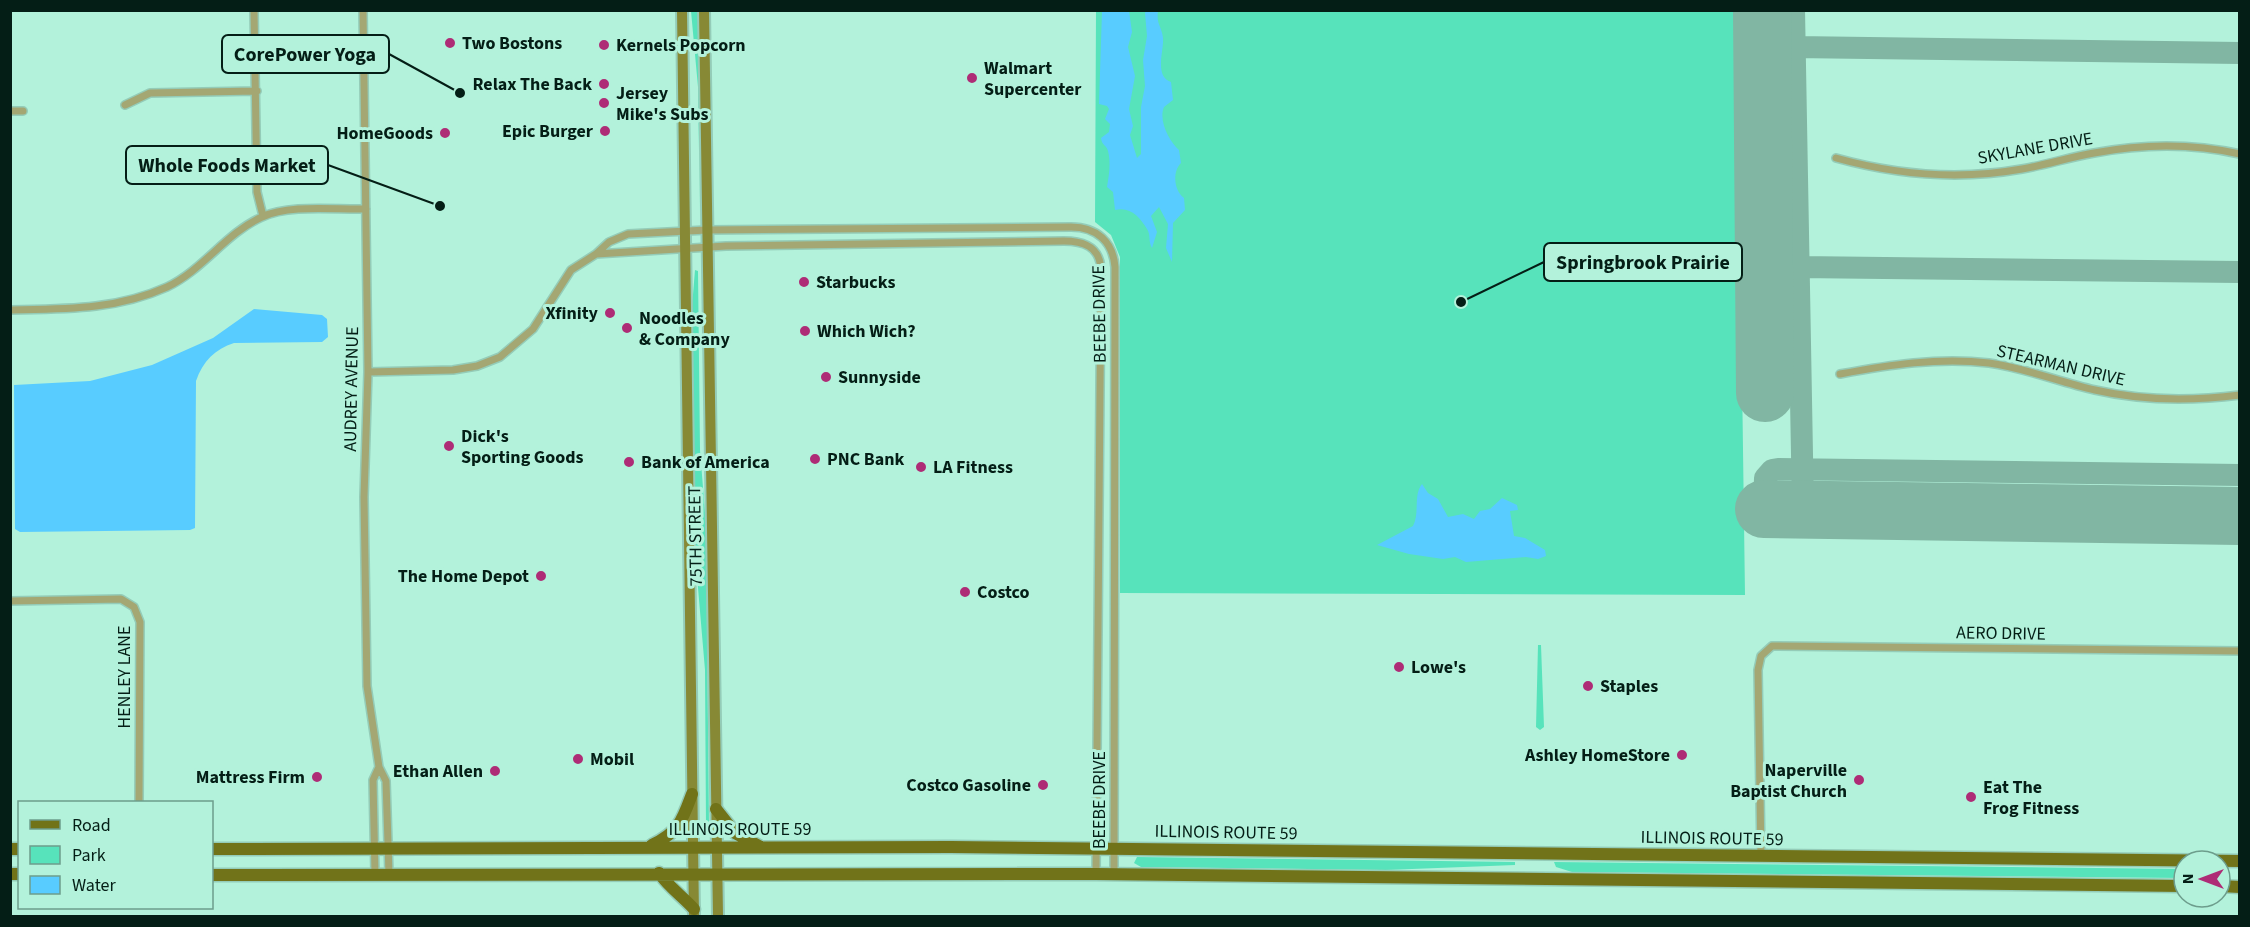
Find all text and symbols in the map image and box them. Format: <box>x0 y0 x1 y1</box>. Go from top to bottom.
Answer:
place label: Two Bostons <box>462 31 562 56</box>
place label: Kernels Popcorn <box>616 33 746 58</box>
callout: CorePower Yoga <box>222 35 389 73</box>
marker: Two Bostons <box>443 36 457 50</box>
marker: Kernels Popcorn <box>597 38 611 52</box>
text: CorePower Yoga <box>234 41 376 69</box>
place label: Walmart Supercenter <box>984 56 1082 102</box>
marker: Walmart Supercenter <box>965 71 979 85</box>
place label: Relax The Back <box>472 72 592 97</box>
marker: Relax The Back <box>597 77 611 91</box>
place label: Jersey Mike's Subs <box>616 81 708 127</box>
marker: Jersey Mike's Subs <box>597 96 611 110</box>
place label: Epic Burger <box>502 119 594 144</box>
place label: HomeGoods <box>336 121 433 146</box>
marker: Epic Burger <box>598 124 612 138</box>
marker: HomeGoods <box>438 126 452 140</box>
street label: SKYLANE DRIVE <box>1976 126 2095 171</box>
callout: Whole Foods Market <box>126 146 328 184</box>
text: Whole Foods Market <box>138 152 316 180</box>
callout: Springbrook Prairie <box>1544 243 1742 281</box>
text: Springbrook Prairie <box>1556 249 1730 277</box>
street label: BEEBE DRIVE <box>1086 265 1113 363</box>
place label: Starbucks <box>816 270 896 295</box>
marker: Starbucks <box>797 275 811 289</box>
place label: Xfinity <box>546 301 599 326</box>
marker: Xfinity <box>603 306 617 320</box>
place label: Noodles & Company <box>639 306 730 352</box>
place label: Which Wich? <box>817 319 916 344</box>
marker: Noodles & Company <box>620 321 634 335</box>
marker: Which Wich? <box>798 324 812 338</box>
street label: AUDREY AVENUE <box>338 326 365 452</box>
street label: STEARMAN DRIVE <box>1994 339 2128 392</box>
place label: Sunnyside <box>838 365 921 390</box>
marker: Sunnyside <box>819 370 833 384</box>
place label: Dick's Sporting Goods <box>461 424 584 470</box>
marker: Dick's Sporting Goods <box>442 439 456 453</box>
place label: PNC Bank <box>827 447 904 472</box>
place label: Bank of America <box>641 450 770 475</box>
marker: PNC Bank <box>808 452 822 466</box>
marker: Bank of America <box>622 455 636 469</box>
place label: LA Fitness <box>933 455 1013 480</box>
marker: LA Fitness <box>914 460 928 474</box>
street label: 75TH STREET <box>682 485 709 587</box>
place label: The Home Depot <box>398 564 529 589</box>
marker: The Home Depot <box>534 569 548 583</box>
place label: Costco <box>977 580 1029 605</box>
marker: Costco <box>958 585 972 599</box>
street label: AERO DRIVE <box>1956 620 2046 647</box>
street label: HENLEY LANE <box>112 626 137 728</box>
place label: Lowe's <box>1411 655 1466 680</box>
marker: Lowe's <box>1392 660 1406 674</box>
place label: Staples <box>1600 674 1658 699</box>
marker: Staples <box>1581 679 1595 693</box>
place label: Ashley HomeStore <box>1524 743 1670 768</box>
place label: Mobil <box>590 747 634 772</box>
marker: Ashley HomeStore <box>1675 748 1689 762</box>
street label: BEEBE DRIVE <box>1087 751 1112 849</box>
marker: Mobil <box>571 752 585 766</box>
place label: Naperville Baptist Church <box>1730 758 1847 804</box>
place label: Ethan Allen <box>393 759 483 784</box>
marker: Ethan Allen <box>488 764 502 778</box>
place label: Mattress Firm <box>196 765 305 790</box>
marker: Mattress Firm <box>310 770 324 784</box>
place label: Costco Gasoline <box>906 773 1031 798</box>
marker: Naperville Baptist Church <box>1852 773 1866 787</box>
place label: Eat The Frog Fitness <box>1983 775 2079 821</box>
marker: Costco Gasoline <box>1036 778 1050 792</box>
marker: Eat The Frog Fitness <box>1964 790 1978 804</box>
legend <box>18 801 213 909</box>
text: Road <box>72 813 111 838</box>
street label: ILLINOIS ROUTE 59 <box>669 817 812 842</box>
street label: ILLINOIS ROUTE 59 <box>1154 819 1298 846</box>
street label: ILLINOIS ROUTE 59 <box>1640 825 1784 852</box>
text: Park <box>72 843 106 868</box>
north arrow <box>2172 849 2232 909</box>
text: Water <box>72 873 116 898</box>
text: N <box>2177 874 2199 884</box>

